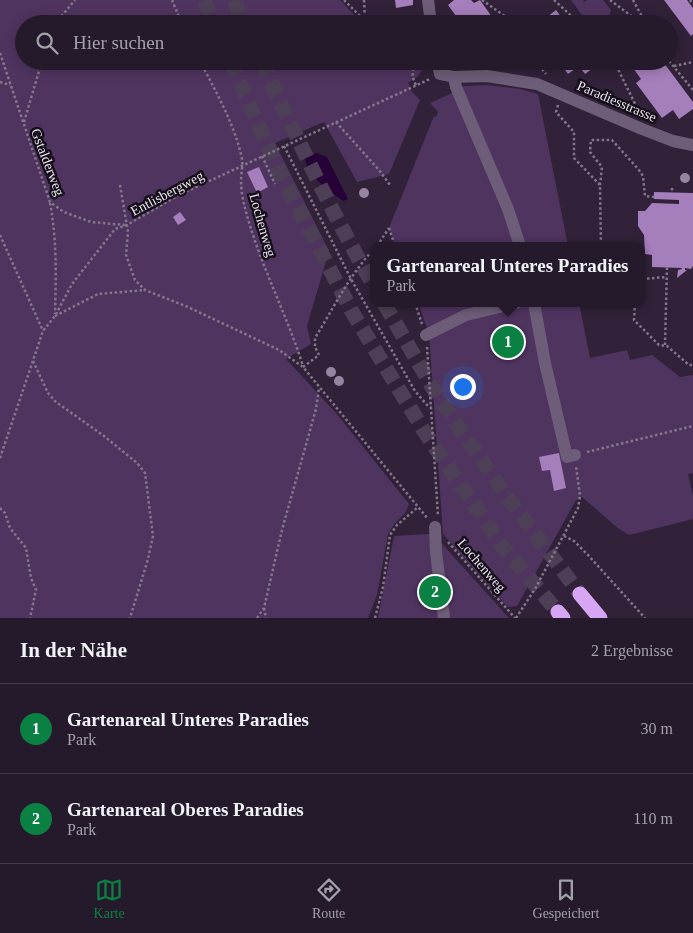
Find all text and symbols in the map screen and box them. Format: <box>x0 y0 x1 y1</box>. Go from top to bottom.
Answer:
search box <box>15 15 678 70</box>
icon: search <box>33 29 61 57</box>
text: Hier suchen <box>73 32 164 53</box>
street label: Paradiesstrasse <box>575 78 659 125</box>
street label: Gstalderweg <box>28 126 67 198</box>
street label: Entlisbergweg <box>128 168 206 219</box>
street label: Lochenweg <box>246 192 279 259</box>
popup <box>370 242 645 307</box>
text: Gartenareal Unteres Paradies <box>386 255 629 276</box>
text: Park <box>386 277 416 294</box>
pin: 1 <box>492 323 524 361</box>
your location <box>450 374 476 400</box>
street label: Lochenweg <box>455 536 509 595</box>
pin: 2 <box>419 573 451 611</box>
text: In der Nähe <box>20 638 127 662</box>
text: 2 Ergebnisse <box>591 642 673 659</box>
text: Gartenareal Unteres Paradies <box>67 709 309 730</box>
text: 1 <box>32 720 40 737</box>
text: 30 m <box>641 720 673 737</box>
text: Park <box>67 731 96 748</box>
text: Gartenareal Oberes Paradies <box>67 799 304 820</box>
text: 2 <box>32 810 40 827</box>
text: 110 m <box>633 810 673 827</box>
text: Park <box>67 821 96 838</box>
tab: Karte <box>94 876 125 922</box>
tab: Route <box>312 876 345 922</box>
tab: Gespeichert <box>533 876 599 922</box>

